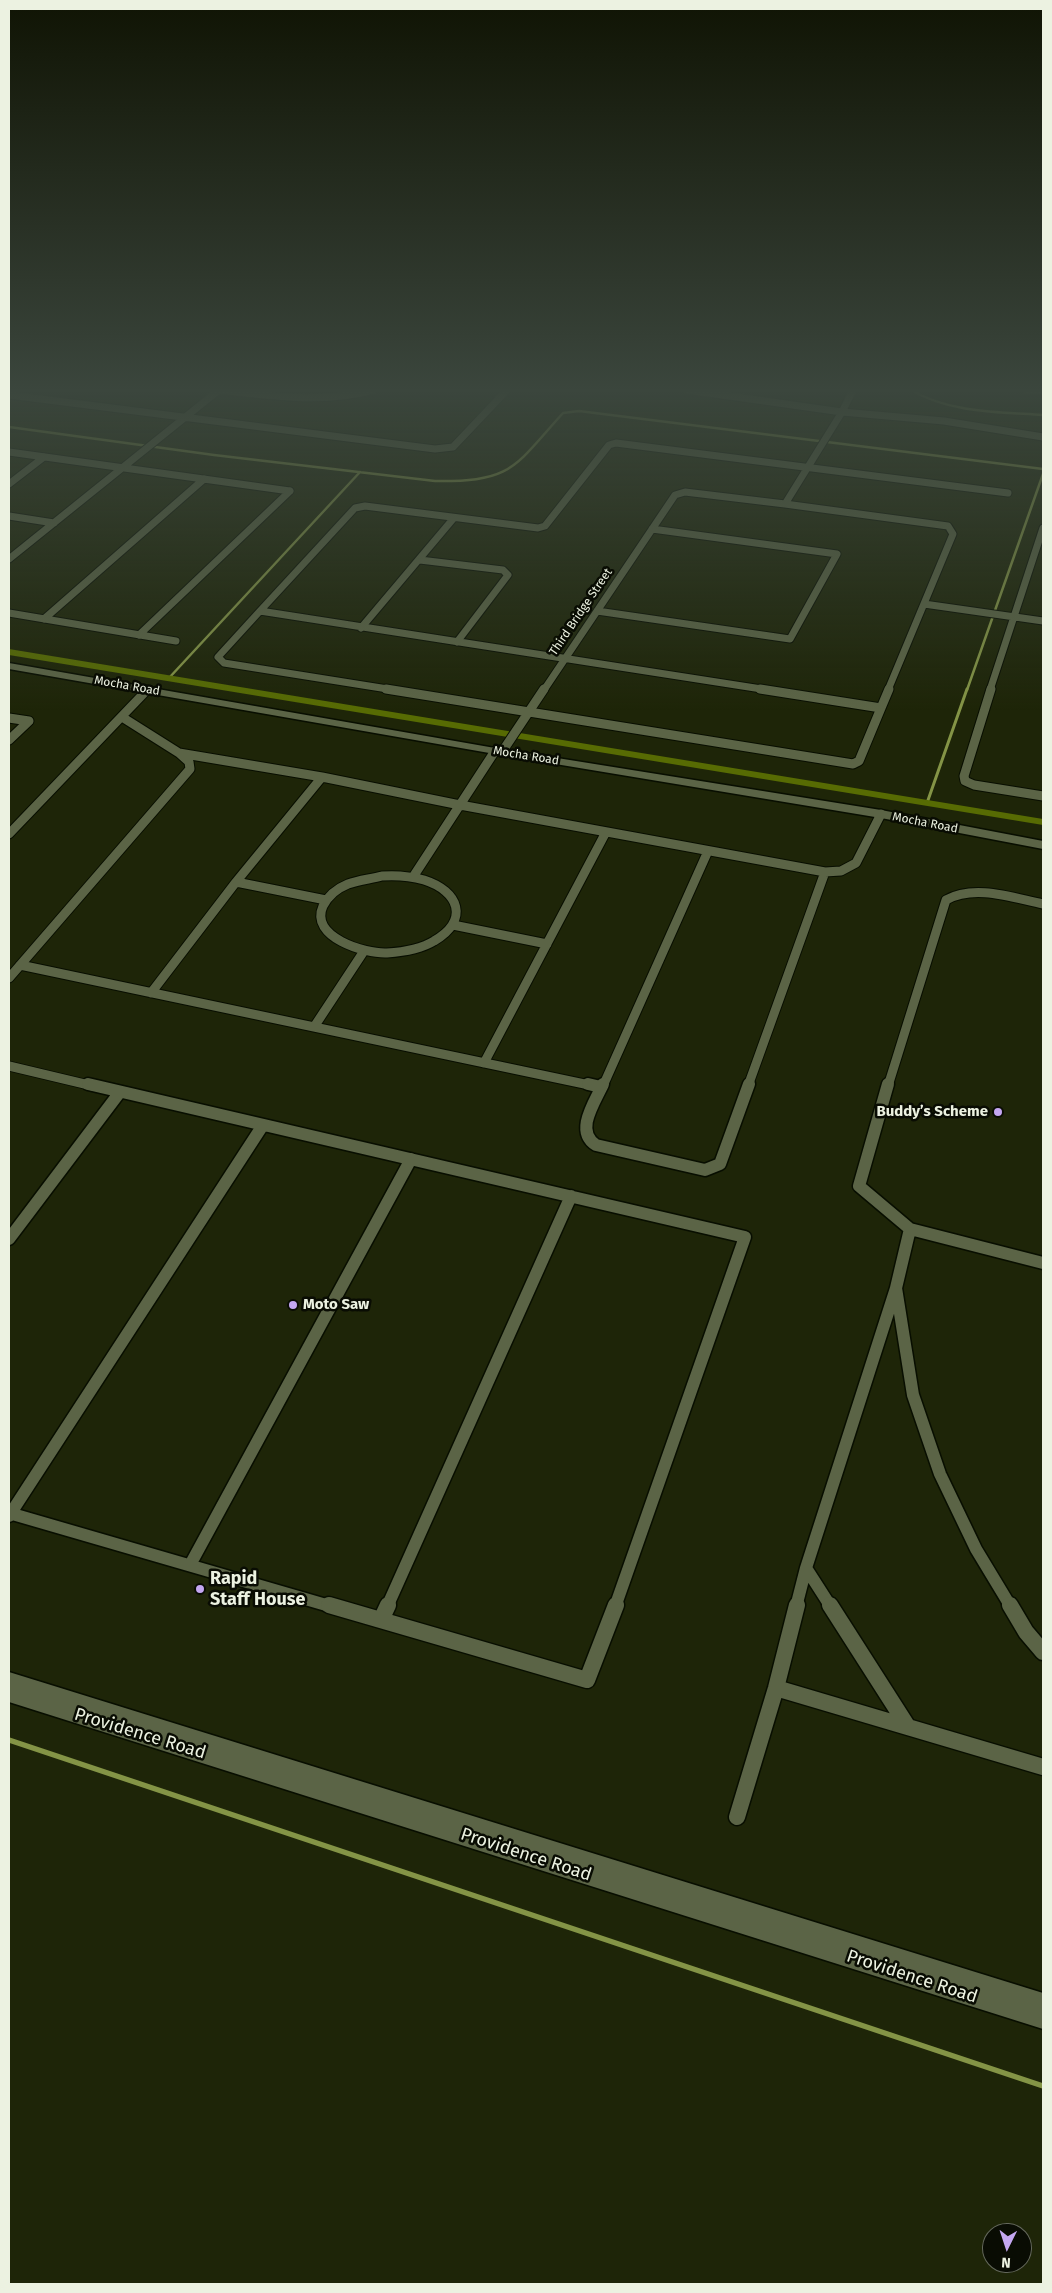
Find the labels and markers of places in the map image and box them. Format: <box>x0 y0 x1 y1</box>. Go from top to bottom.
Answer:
place label: Buddy’s Scheme <box>876 1103 988 1121</box>
marker: Buddy’s Scheme <box>992 1106 1004 1118</box>
place label: Moto Saw <box>303 1296 369 1314</box>
marker: Moto Saw <box>287 1299 299 1311</box>
place label: Rapid Staff House <box>210 1568 305 1610</box>
marker: Rapid Staff House <box>194 1583 206 1595</box>

